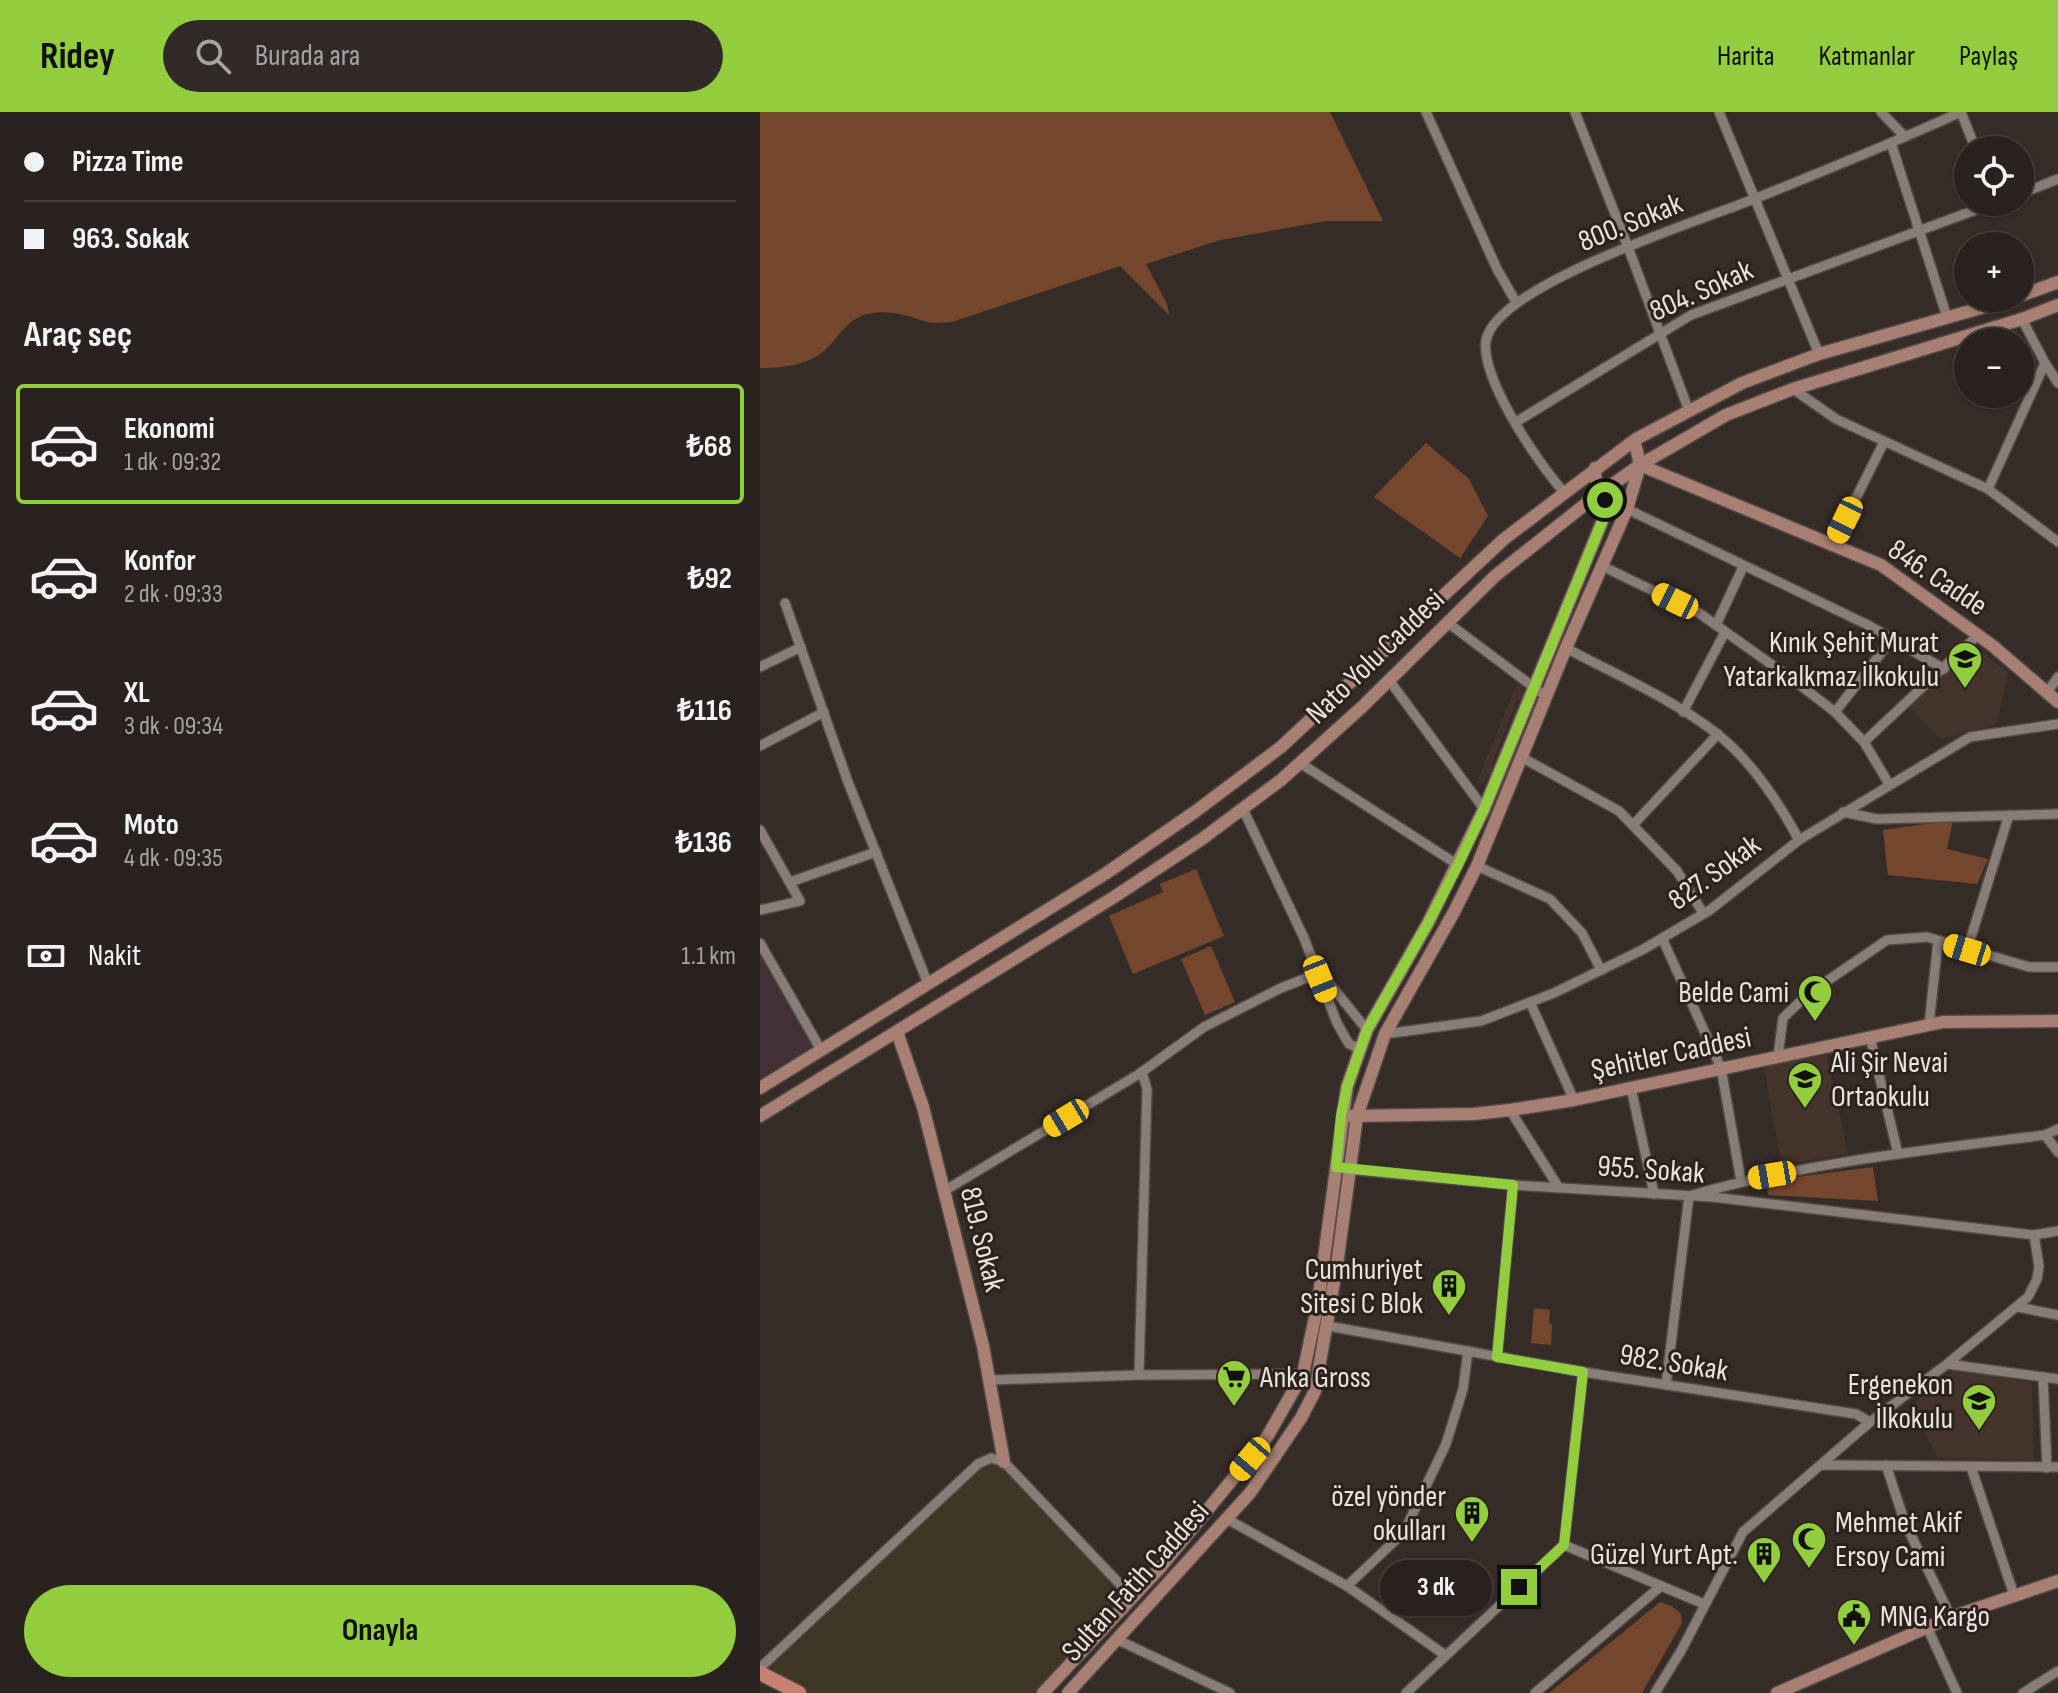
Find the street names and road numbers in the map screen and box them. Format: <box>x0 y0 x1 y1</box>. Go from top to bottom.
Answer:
street label: 800. Sokak <box>1573 186 1688 260</box>
street label: 804. Sokak <box>1644 252 1759 330</box>
street label: 846. Cadde <box>1881 532 1994 624</box>
street label: Nato Yolu Caddesi <box>1299 582 1452 732</box>
street label: 827. Sokak <box>1661 827 1768 918</box>
street label: Şehitler Caddesi <box>1588 1019 1754 1088</box>
street label: 955. Sokak <box>1596 1148 1706 1192</box>
street label: 819. Sokak <box>952 1183 1012 1296</box>
street label: 982. Sokak <box>1617 1337 1731 1389</box>
street label: Sultan Fatih Caddesi <box>1054 1494 1217 1669</box>

